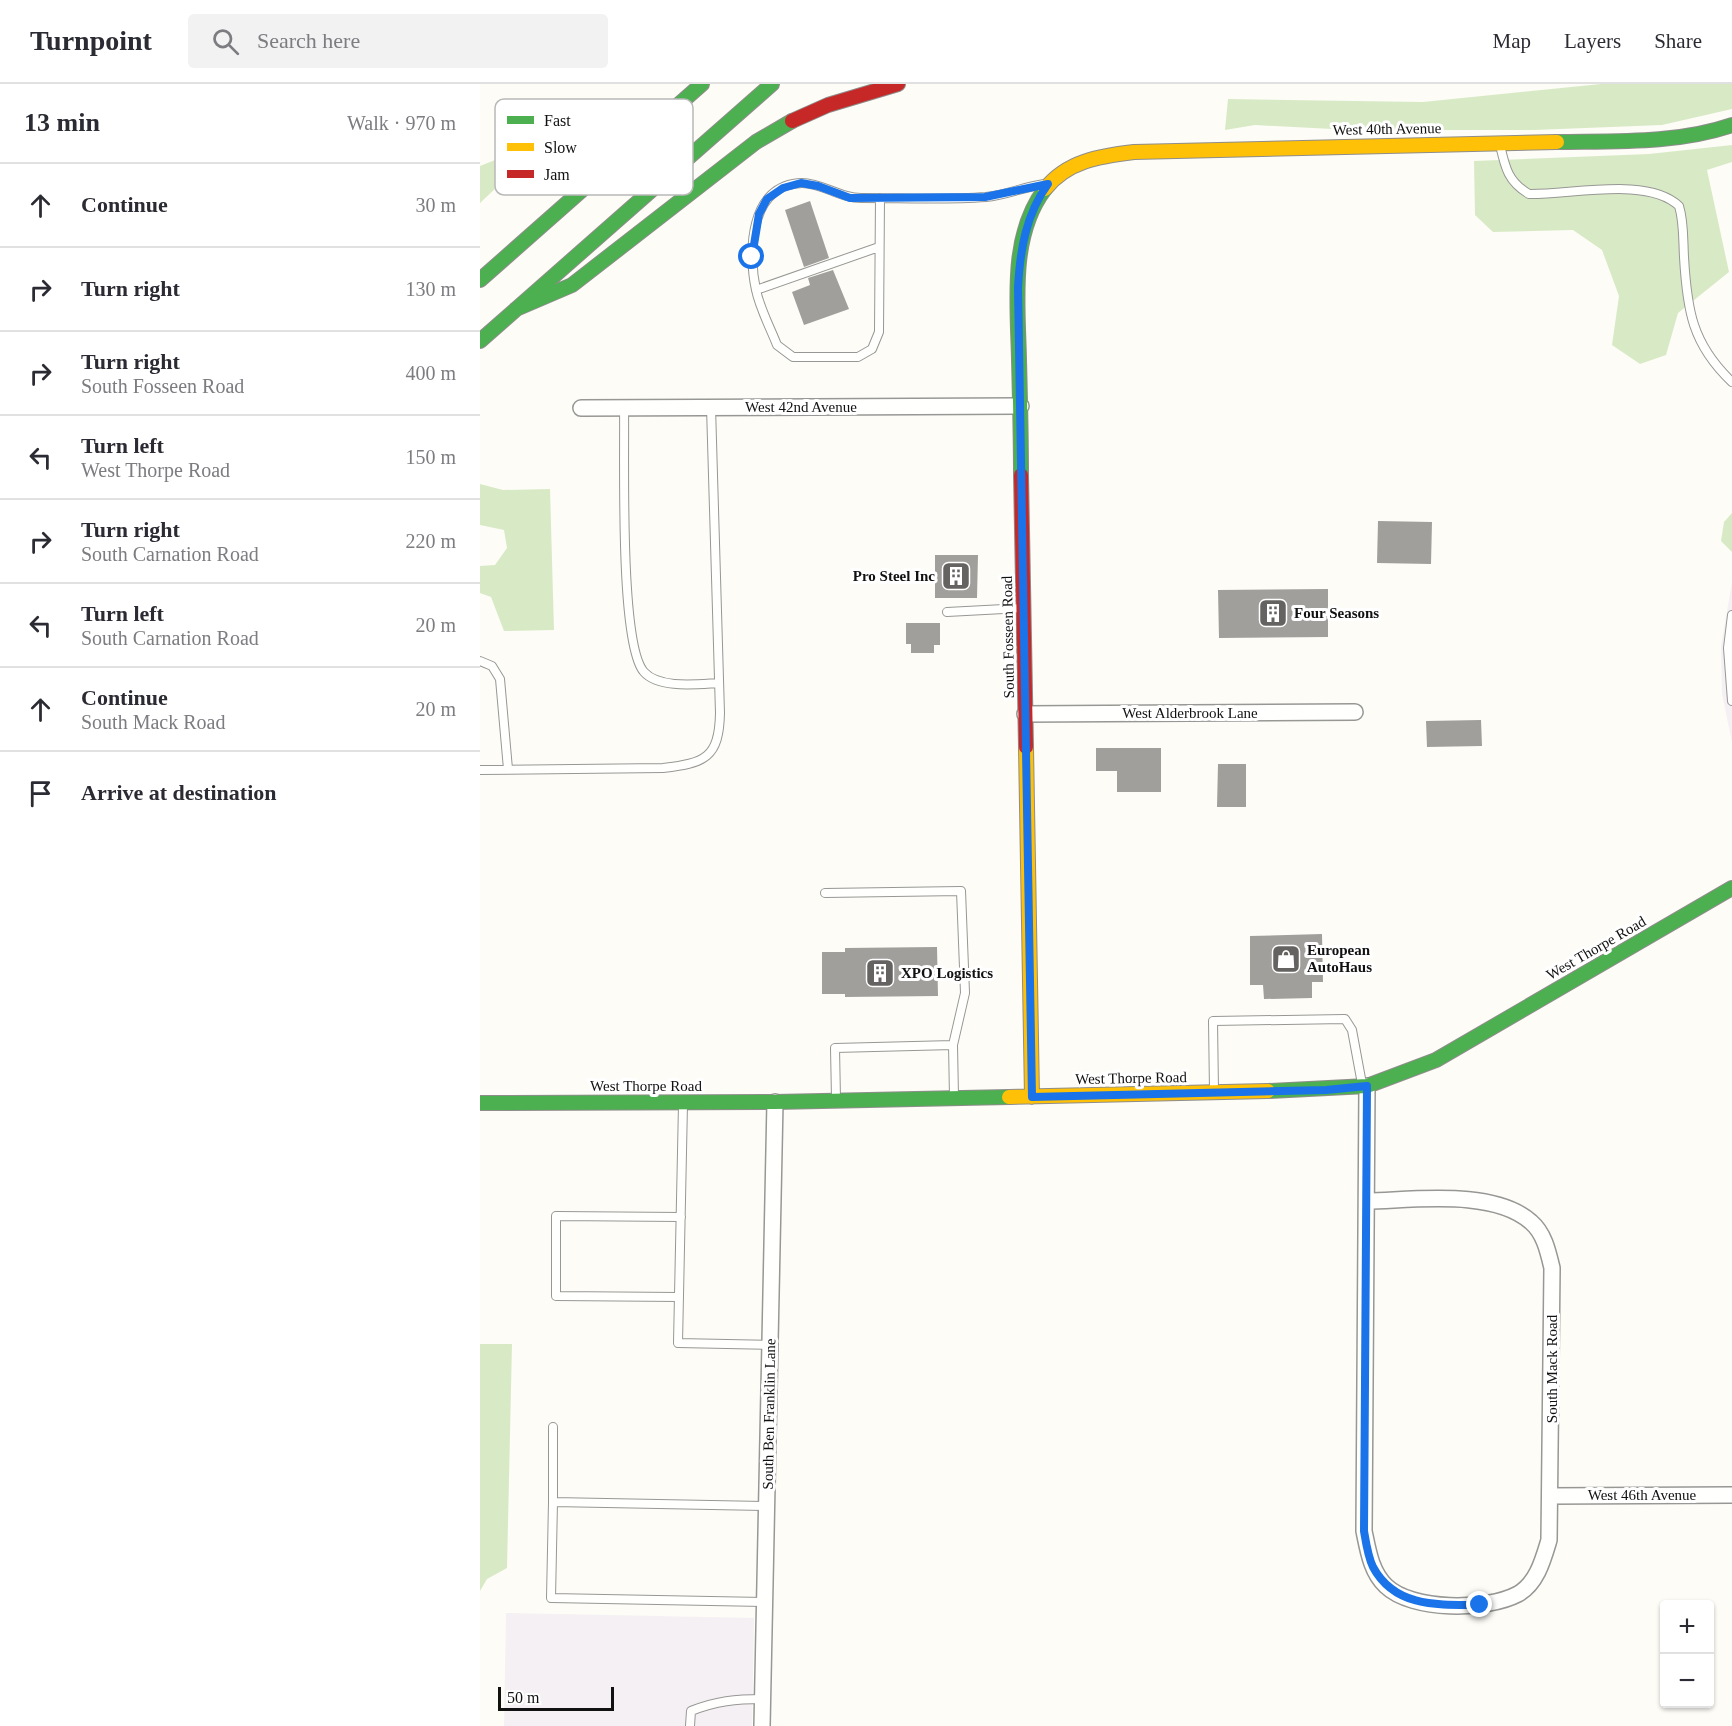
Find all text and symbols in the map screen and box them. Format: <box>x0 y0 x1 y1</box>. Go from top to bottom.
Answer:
search box <box>188 14 608 68</box>
text: Turnpoint <box>30 25 152 56</box>
icon: search <box>209 25 242 58</box>
text: Search here <box>257 28 360 53</box>
text: Map <box>1493 29 1531 53</box>
text: Layers <box>1564 29 1621 53</box>
text: Share <box>1654 29 1702 53</box>
legend <box>495 99 693 195</box>
text: 13 min <box>24 108 100 137</box>
text: Walk · 970 m <box>347 112 456 134</box>
text: Fast <box>544 112 571 129</box>
street label: West 40th Avenue <box>1333 120 1442 138</box>
text: Slow <box>544 139 577 156</box>
text: Jam <box>544 166 570 183</box>
icon: ahead <box>24 189 57 222</box>
text: Continue <box>81 192 168 217</box>
text: 30 m <box>415 194 456 216</box>
route start <box>738 243 764 269</box>
icon: right <box>24 273 57 306</box>
text: Turn right <box>81 276 180 301</box>
text: 130 m <box>405 278 456 300</box>
text: Turn right <box>81 349 180 374</box>
icon: right <box>24 357 57 390</box>
text: 400 m <box>405 362 456 384</box>
text: South Fosseen Road <box>81 375 244 397</box>
street label: West 42nd Avenue <box>745 399 857 415</box>
text: Turn left <box>81 433 164 458</box>
icon: left <box>24 441 57 474</box>
text: 150 m <box>405 446 456 468</box>
text: West Thorpe Road <box>81 459 230 481</box>
text: Turn right <box>81 517 180 542</box>
icon: right <box>24 525 57 558</box>
text: 220 m <box>405 530 456 552</box>
text: South Carnation Road <box>81 543 259 565</box>
building icon: Pro Steel Inc <box>940 560 972 592</box>
place label: Pro Steel Inc <box>853 568 935 584</box>
street label: South Fosseen Road <box>999 575 1017 698</box>
building icon: Four Seasons <box>1257 597 1289 629</box>
text: Turn left <box>81 601 164 626</box>
place label: Four Seasons <box>1294 605 1379 621</box>
icon: left <box>24 609 57 642</box>
text: 20 m <box>415 614 456 636</box>
text: South Carnation Road <box>81 627 259 649</box>
text: Continue <box>81 685 168 710</box>
icon: ahead <box>24 693 57 726</box>
text: 20 m <box>415 698 456 720</box>
street label: West Alderbrook Lane <box>1122 705 1258 721</box>
text: South Mack Road <box>81 711 225 733</box>
icon: arrive <box>24 777 57 810</box>
text: Arrive at destination <box>81 780 277 805</box>
street label: West Thorpe Road <box>1544 913 1649 983</box>
place label: European AutoHaus <box>1307 942 1372 975</box>
shop icon: European AutoHaus <box>1270 943 1302 975</box>
building icon: XPO Logistics <box>864 957 896 989</box>
place label: XPO Logistics <box>901 965 993 981</box>
street label: West Thorpe Road <box>1075 1069 1188 1087</box>
street label: West Thorpe Road <box>590 1078 702 1094</box>
street label: South Mack Road <box>1544 1314 1560 1423</box>
street label: South Ben Franklin Lane <box>760 1338 778 1490</box>
street label: West 46th Avenue <box>1588 1487 1697 1503</box>
route end <box>1466 1591 1492 1617</box>
map controls <box>1660 1600 1714 1708</box>
button: + <box>1660 1600 1714 1654</box>
button: − <box>1660 1654 1714 1708</box>
scale bar <box>498 1684 614 1712</box>
text: 50 m <box>507 1689 539 1706</box>

